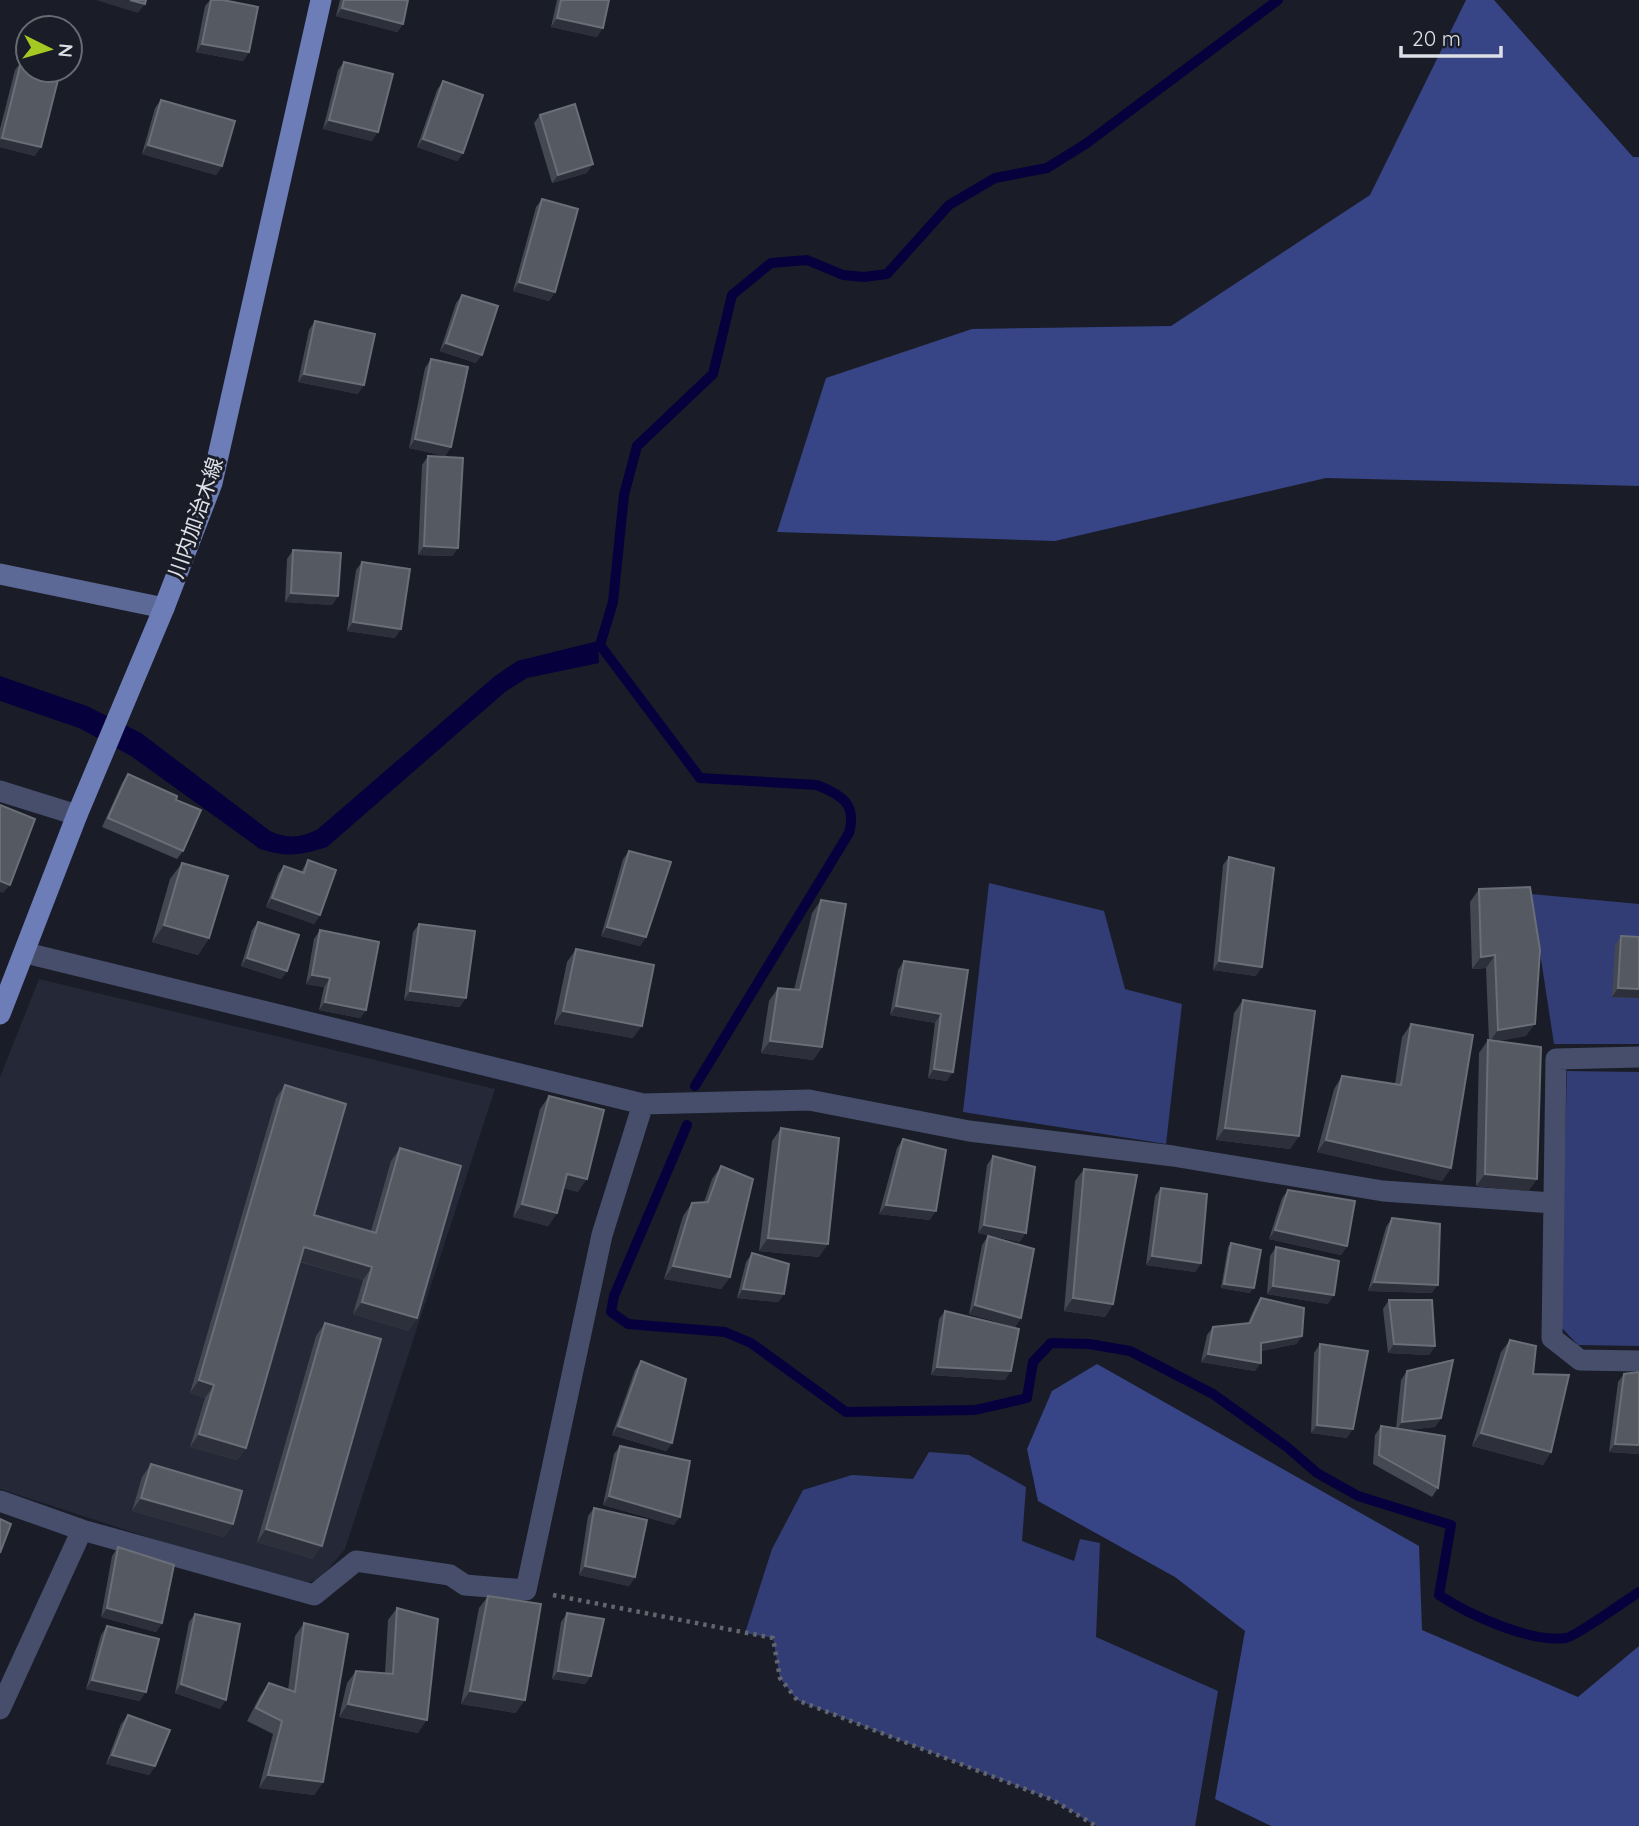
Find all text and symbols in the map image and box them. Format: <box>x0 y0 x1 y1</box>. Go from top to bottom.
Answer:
north arrow <box>14 14 84 84</box>
scale bar <box>1401 14 1501 58</box>
text: 20 m <box>1412 25 1461 51</box>
text: N <box>53 42 78 58</box>
street label: 川内加治木線 <box>162 454 228 581</box>

